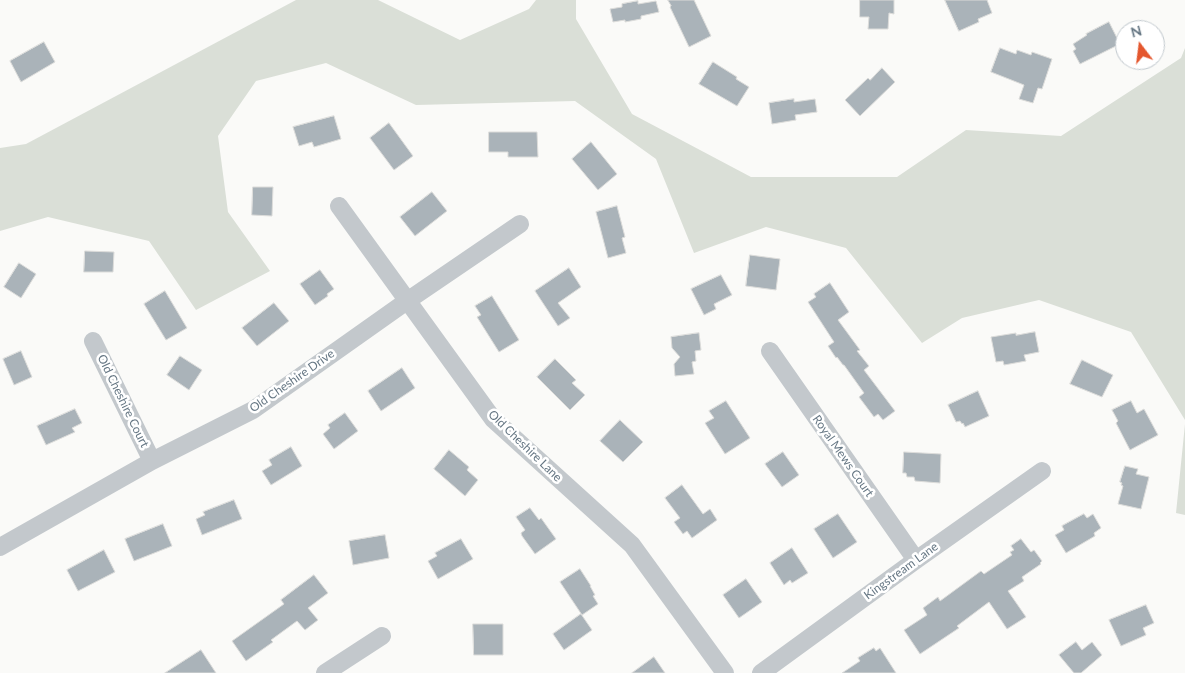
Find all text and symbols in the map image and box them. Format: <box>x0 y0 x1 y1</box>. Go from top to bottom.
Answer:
north arrow <box>1115 20 1165 70</box>
text: N <box>1129 21 1144 41</box>
street label: Old Cheshire Drive <box>247 346 337 416</box>
street label: Old Cheshire Court <box>94 352 152 450</box>
street label: Old Cheshire Lane <box>485 407 565 485</box>
street label: Royal Mews Court <box>809 412 877 500</box>
street label: Kingstream Lane <box>861 539 941 603</box>

